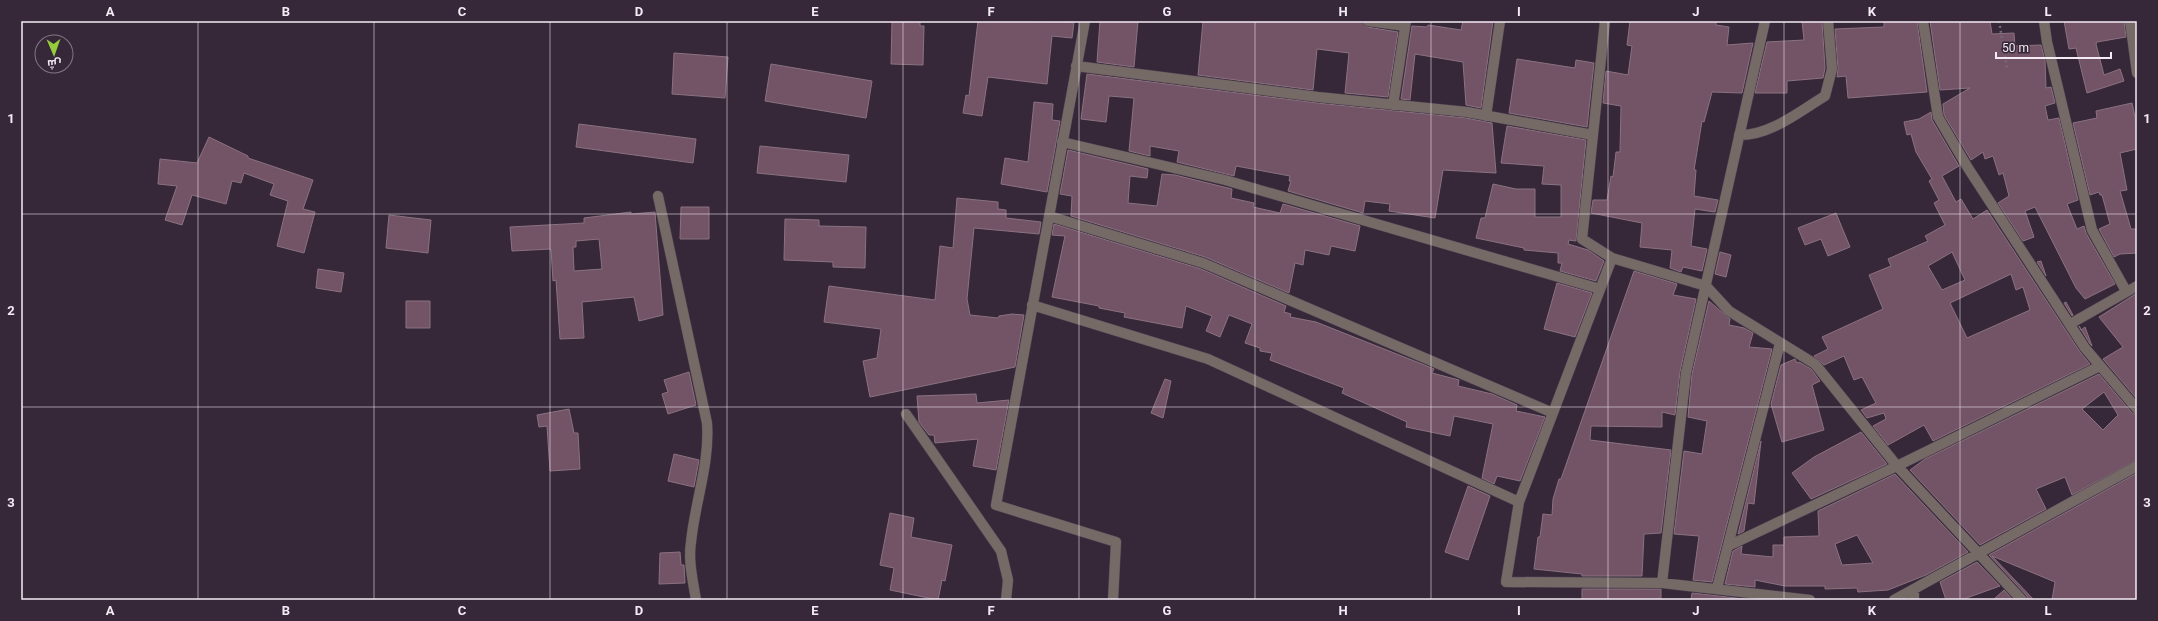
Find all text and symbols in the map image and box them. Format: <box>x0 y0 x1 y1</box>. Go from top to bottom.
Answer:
text: A <box>106 4 115 19</box>
text: B <box>282 4 290 19</box>
text: C <box>458 4 467 19</box>
text: D <box>635 4 643 19</box>
text: E <box>811 4 819 19</box>
text: F <box>987 4 995 19</box>
text: G <box>1163 4 1172 19</box>
text: H <box>1338 4 1348 19</box>
text: I <box>1517 4 1521 19</box>
text: J <box>1692 4 1700 19</box>
text: K <box>1868 4 1877 19</box>
text: L <box>2044 4 2052 19</box>
north arrow <box>34 34 74 74</box>
scale bar <box>1996 34 2111 60</box>
text: 50 m <box>2002 41 2029 55</box>
text: ش <box>47 57 62 70</box>
text: 1 <box>7 111 15 126</box>
text: 1 <box>2143 111 2151 126</box>
text: 2 <box>7 303 15 318</box>
text: 2 <box>2143 303 2151 318</box>
text: 3 <box>7 495 15 510</box>
text: 3 <box>2143 495 2151 510</box>
text: A <box>106 603 115 618</box>
text: B <box>282 603 290 618</box>
text: C <box>458 603 467 618</box>
text: D <box>635 603 643 618</box>
text: E <box>811 603 819 618</box>
text: F <box>987 603 995 618</box>
text: G <box>1163 603 1172 618</box>
text: H <box>1338 603 1348 618</box>
text: I <box>1517 603 1521 618</box>
text: J <box>1692 603 1700 618</box>
text: K <box>1868 603 1877 618</box>
text: L <box>2044 603 2052 618</box>

